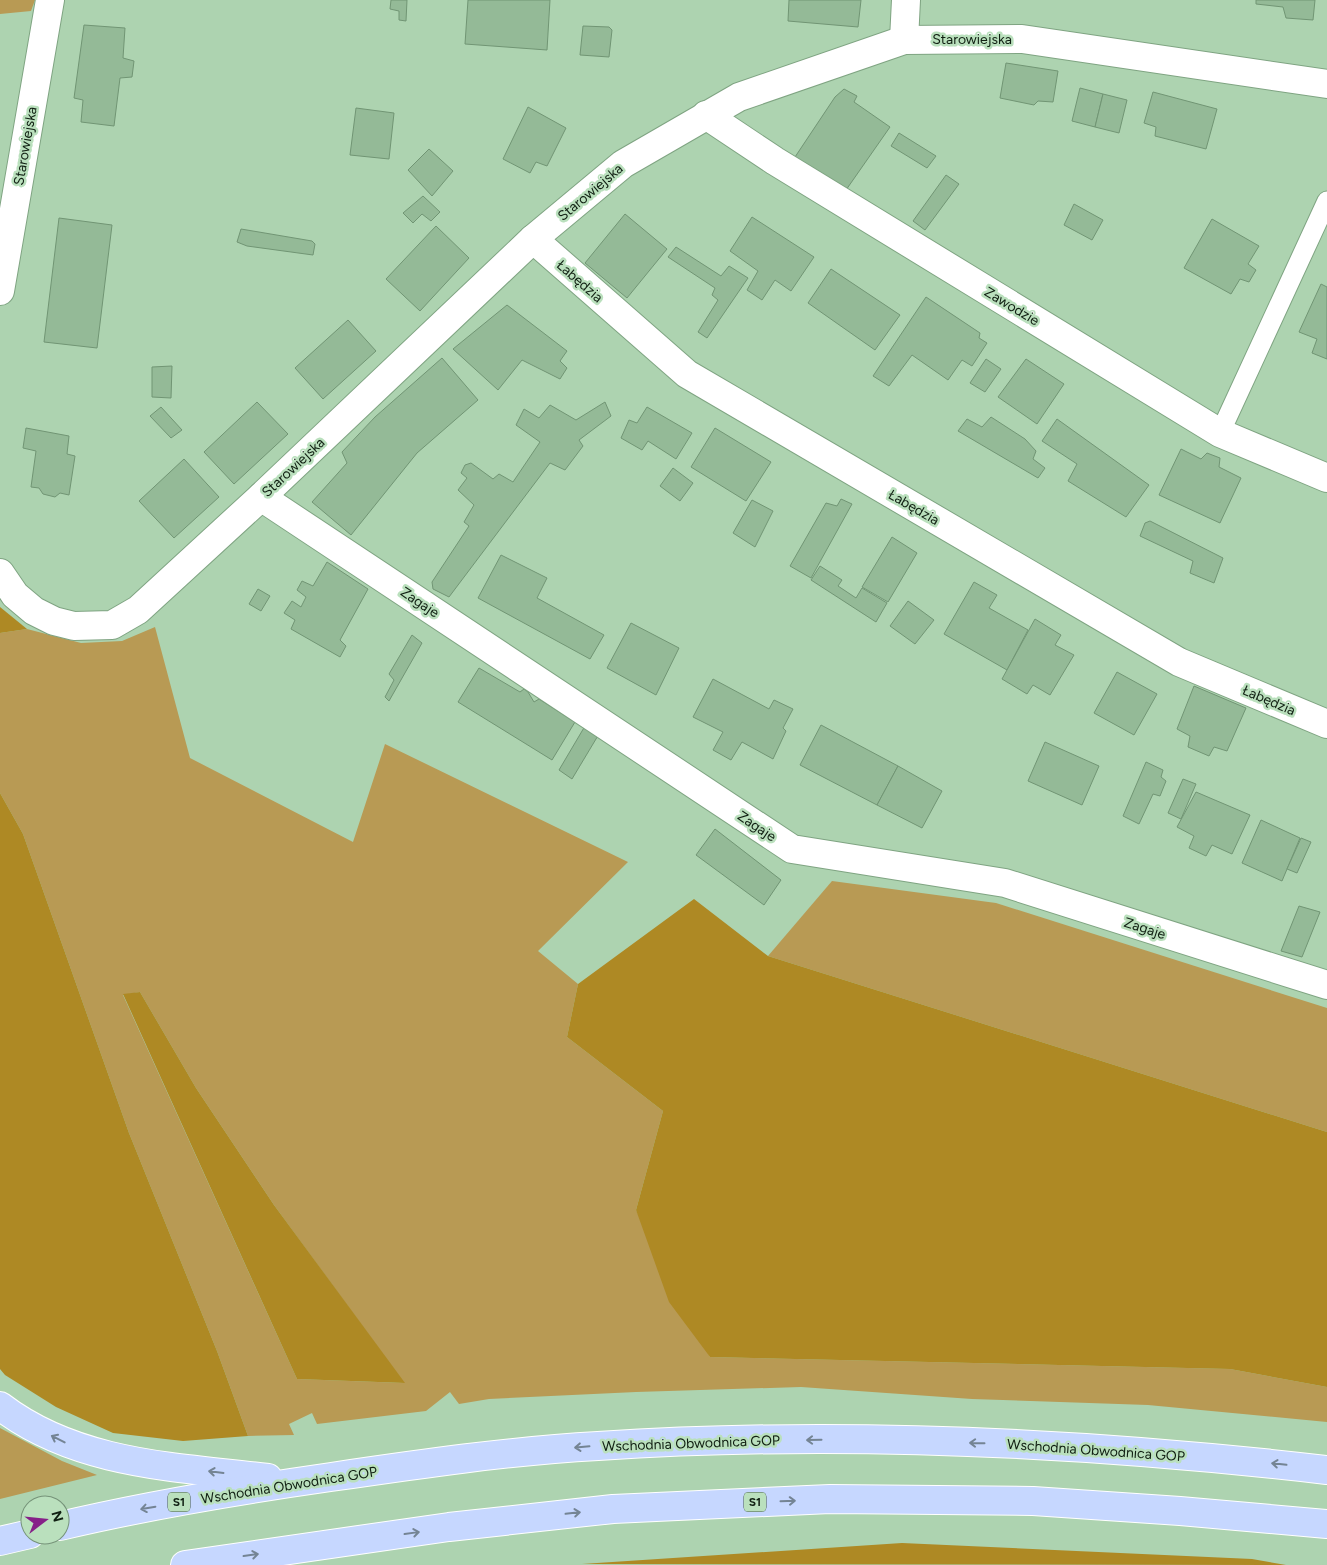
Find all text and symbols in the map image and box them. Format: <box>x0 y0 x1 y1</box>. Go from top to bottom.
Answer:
street label: Starowiejska <box>932 31 1012 48</box>
street label: Starowiejska <box>10 105 41 187</box>
street label: Starowiejska <box>554 160 626 224</box>
street label: Łabędzia <box>553 257 606 306</box>
street label: Zawodzie <box>981 283 1043 330</box>
street label: Starowiejska <box>258 434 328 501</box>
street label: Łabędzia <box>885 486 942 529</box>
street label: Zagaje <box>397 583 443 622</box>
street label: Łabędzia <box>1240 682 1298 719</box>
street label: Zagaje <box>734 807 780 846</box>
street label: Zagaje <box>1122 914 1168 943</box>
street label: Wschodnia Obwodnica GOP <box>602 1432 780 1455</box>
one-way arrow <box>51 1434 66 1443</box>
one-way arrow <box>807 1435 823 1445</box>
street label: Wschodnia Obwodnica GOP <box>1007 1436 1185 1465</box>
one-way arrow <box>969 1438 985 1447</box>
one-way arrow <box>574 1442 590 1452</box>
one-way arrow <box>1271 1459 1287 1469</box>
street label: Wschodnia Obwodnica GOP <box>200 1463 378 1508</box>
one-way arrow <box>209 1467 225 1477</box>
road number: S1 <box>168 1492 190 1511</box>
road number: S1 <box>744 1492 766 1511</box>
north arrow <box>20 1495 70 1545</box>
one-way arrow <box>779 1496 795 1505</box>
one-way arrow <box>141 1503 157 1513</box>
one-way arrow <box>565 1508 581 1518</box>
text: N <box>47 1509 67 1524</box>
one-way arrow <box>403 1527 419 1537</box>
one-way arrow <box>242 1550 258 1560</box>

